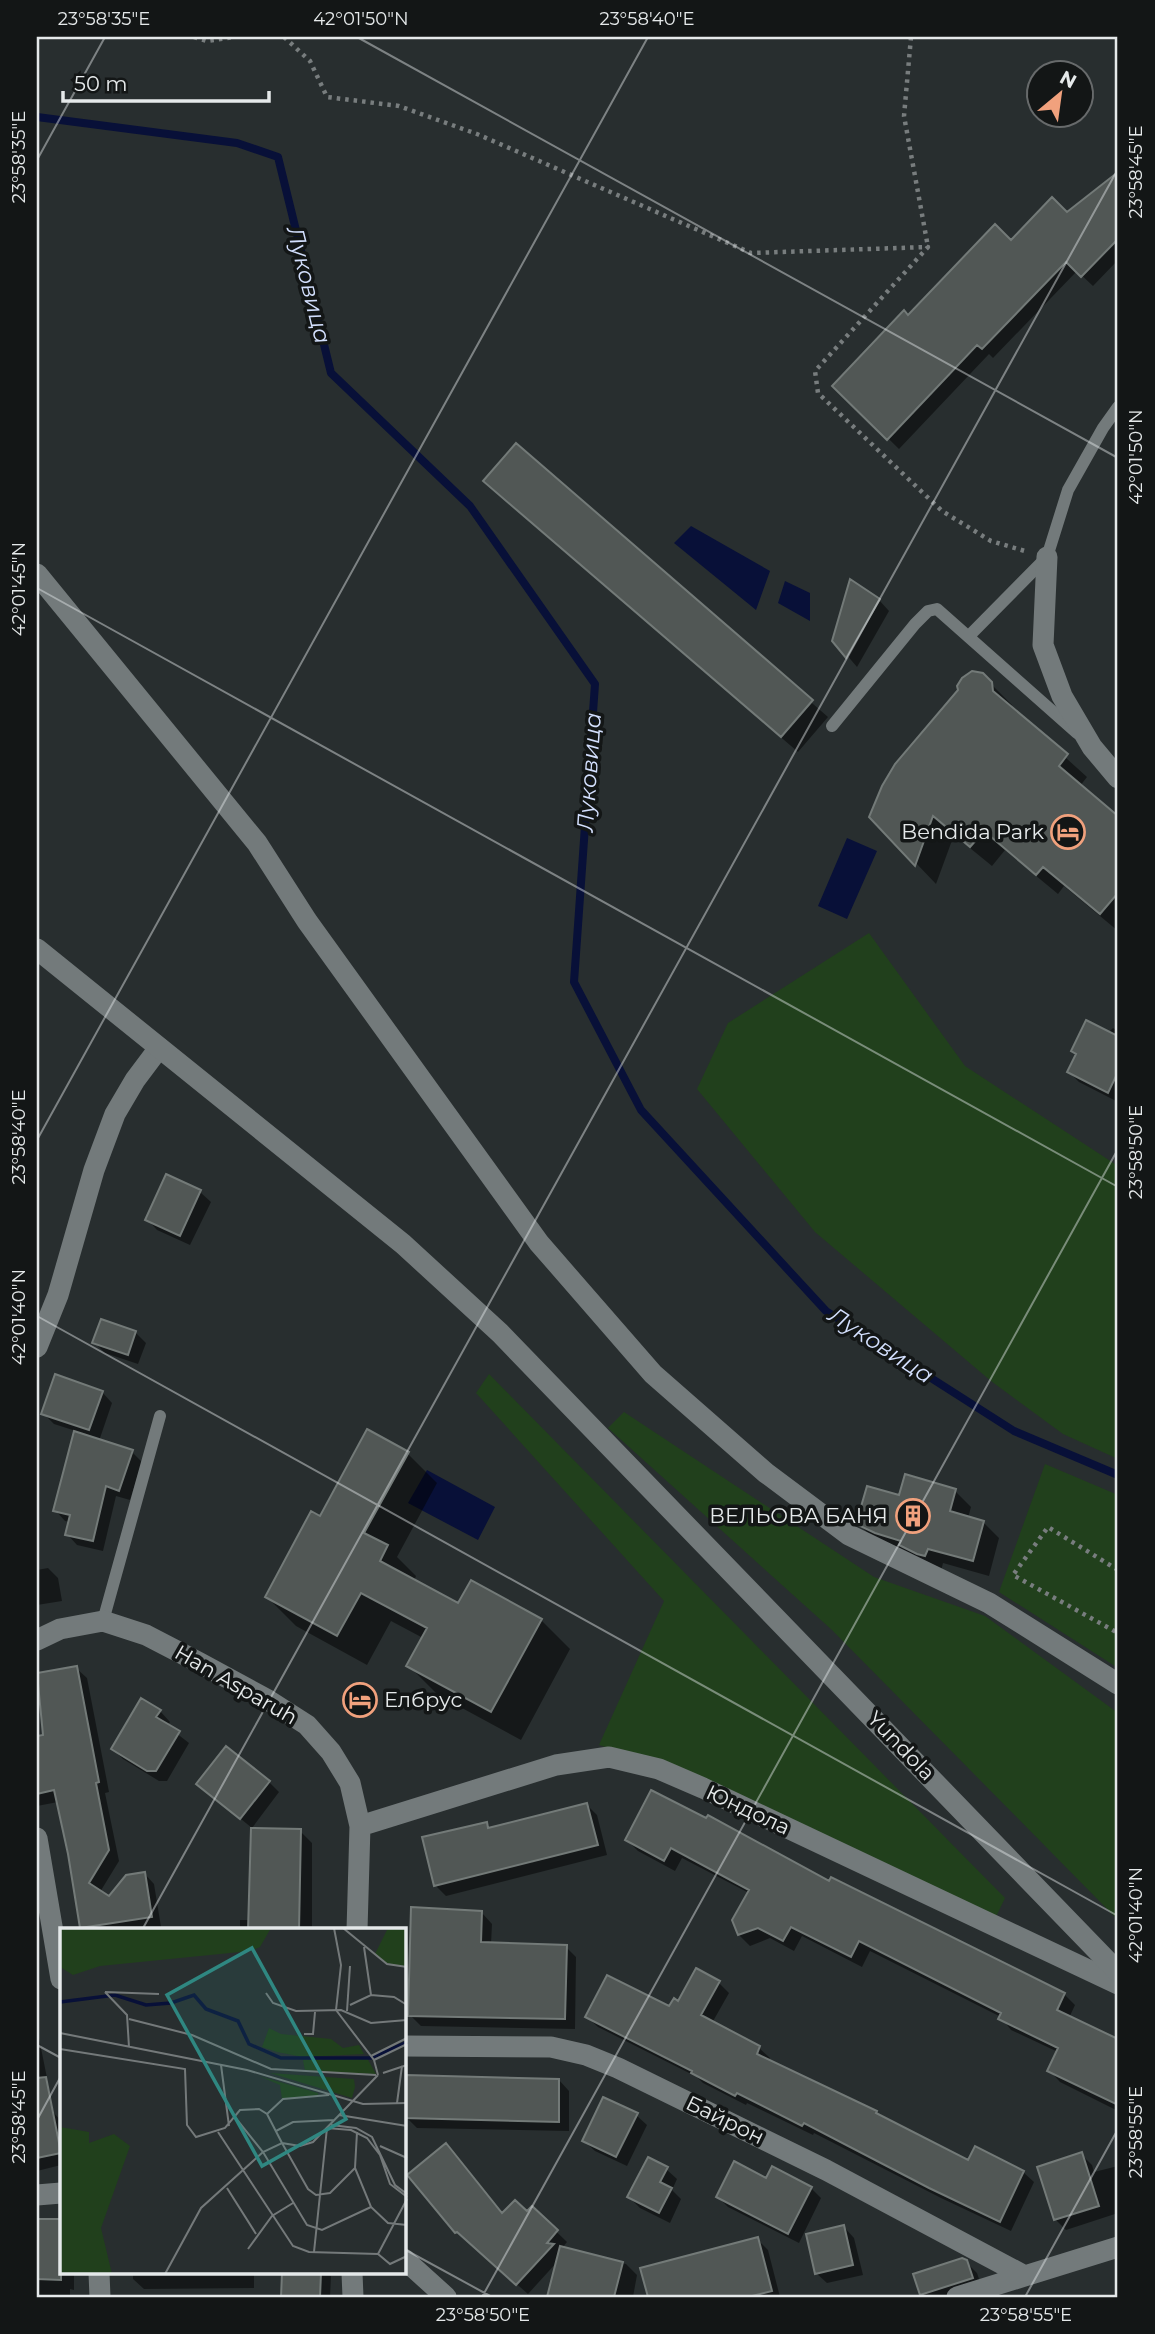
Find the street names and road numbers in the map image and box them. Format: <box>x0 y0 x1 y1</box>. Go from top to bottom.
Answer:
street label: Han Asparuh <box>170 1639 302 1730</box>
street label: Yundola <box>862 1706 940 1785</box>
street label: Юндола <box>702 1779 794 1840</box>
street label: Байрон <box>682 2090 768 2149</box>

